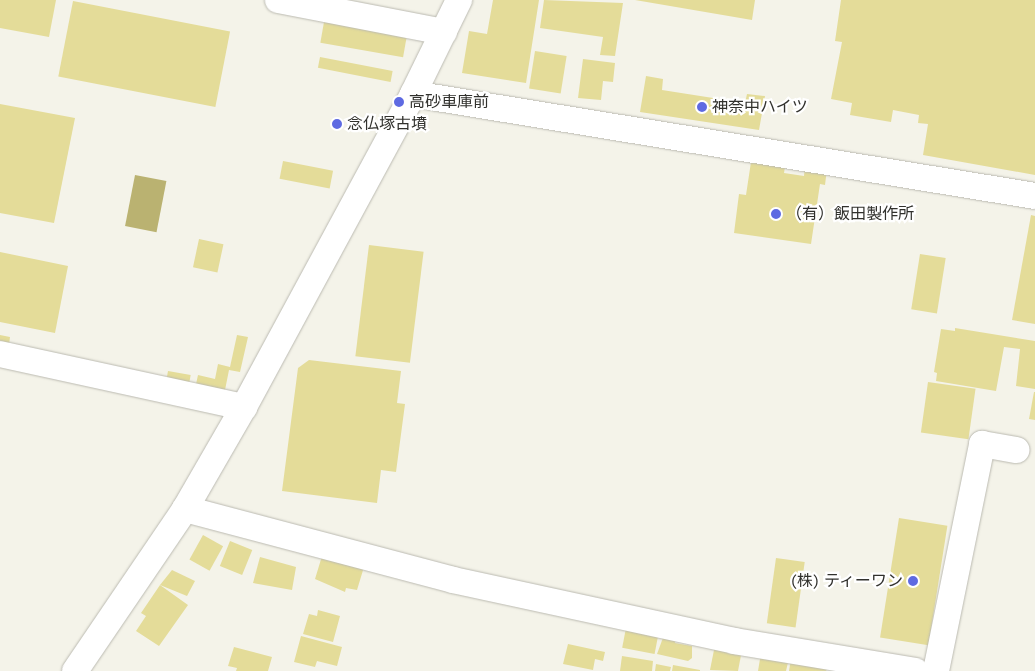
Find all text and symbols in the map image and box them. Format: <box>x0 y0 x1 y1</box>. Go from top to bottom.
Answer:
place label: 高砂車庫前 <box>409 92 489 112</box>
marker: 高砂車庫前 <box>393 96 405 108</box>
place label: 神奈中ハイツ <box>712 97 808 117</box>
marker: 神奈中ハイツ <box>696 101 708 113</box>
place label: 念仏塚古墳 <box>347 114 427 134</box>
marker: 念仏塚古墳 <box>331 118 343 130</box>
place label: （有）飯田製作所 <box>786 204 914 224</box>
marker: （有）飯田製作所 <box>770 208 782 220</box>
place label: (株) ティーワン <box>790 571 903 591</box>
marker: (株) ティーワン <box>907 575 919 587</box>

